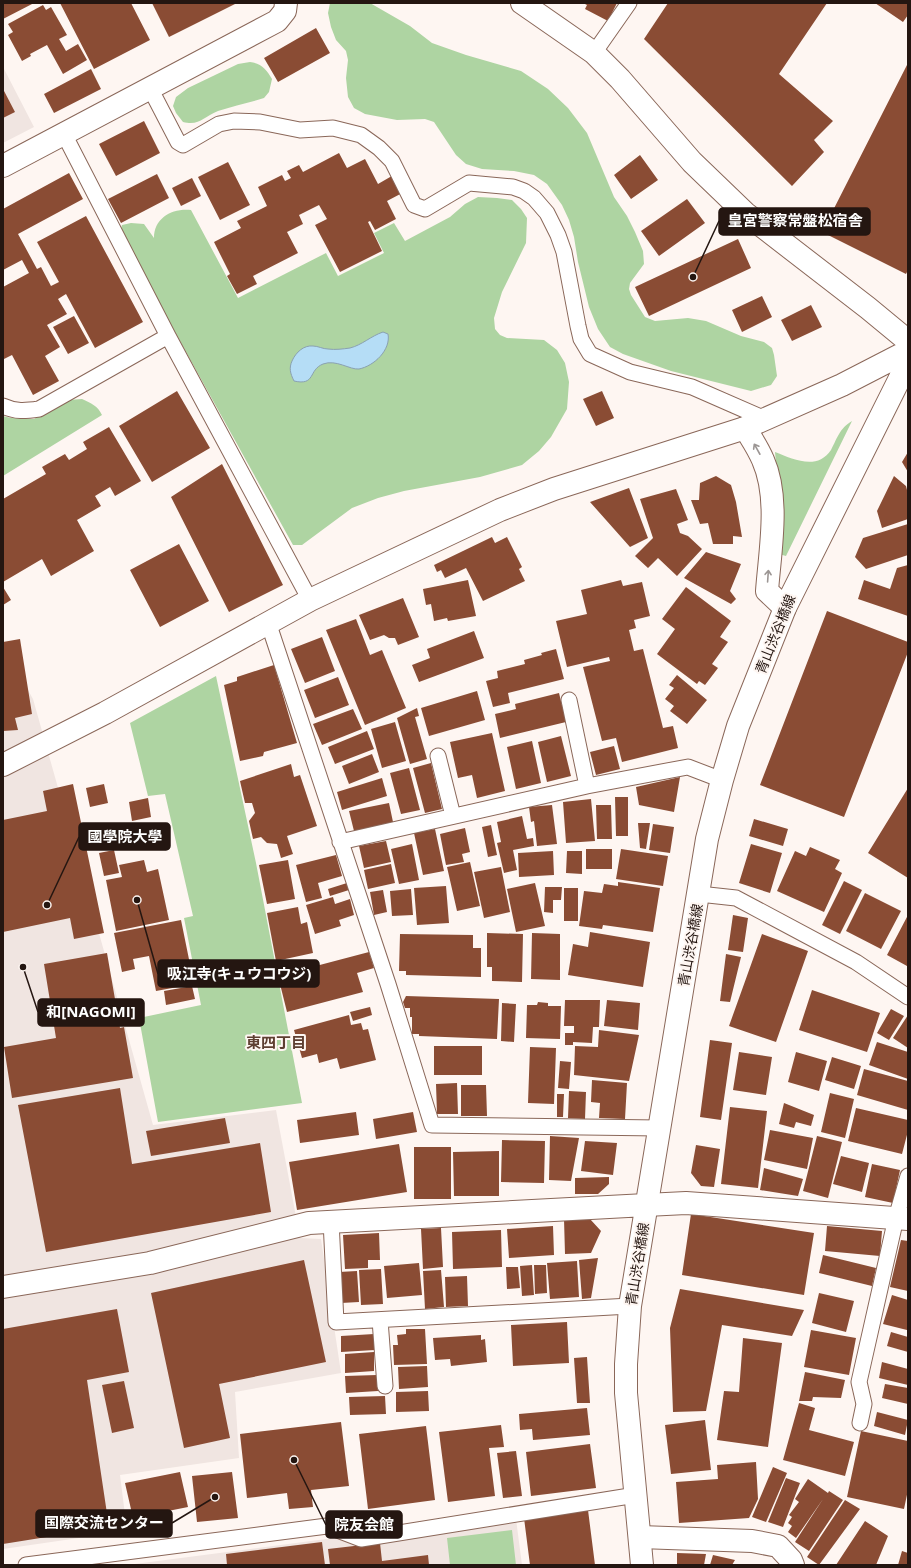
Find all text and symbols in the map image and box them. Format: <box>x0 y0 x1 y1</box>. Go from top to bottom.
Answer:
callout: 皇宮警察常盤松宿舎 <box>719 208 870 235</box>
text: 皇宮警察常盤松宿舎 <box>727 210 863 230</box>
one-way arrow <box>753 443 761 455</box>
one-way arrow <box>765 570 772 583</box>
street label: 青山渋谷橋線 <box>750 591 800 677</box>
callout: 國學院大學 <box>79 823 170 850</box>
text: 國學院大學 <box>87 826 163 846</box>
street label: 青山渋谷橋線 <box>673 902 707 988</box>
callout: 吸江寺(キュウコウジ) <box>158 960 319 987</box>
text: 吸江寺(キュウコウジ) <box>167 963 311 983</box>
callout: 和[NAGOMI] <box>38 999 144 1026</box>
text: 和[NAGOMI] <box>46 1001 136 1021</box>
district label: 東四丁目 <box>246 1032 306 1052</box>
street label: 青山渋谷橋線 <box>621 1221 653 1307</box>
callout: 国際交流センター <box>36 1510 172 1537</box>
callout: 院友会館 <box>326 1511 402 1538</box>
text: 国際交流センター <box>44 1512 164 1532</box>
text: 院友会館 <box>334 1514 394 1534</box>

